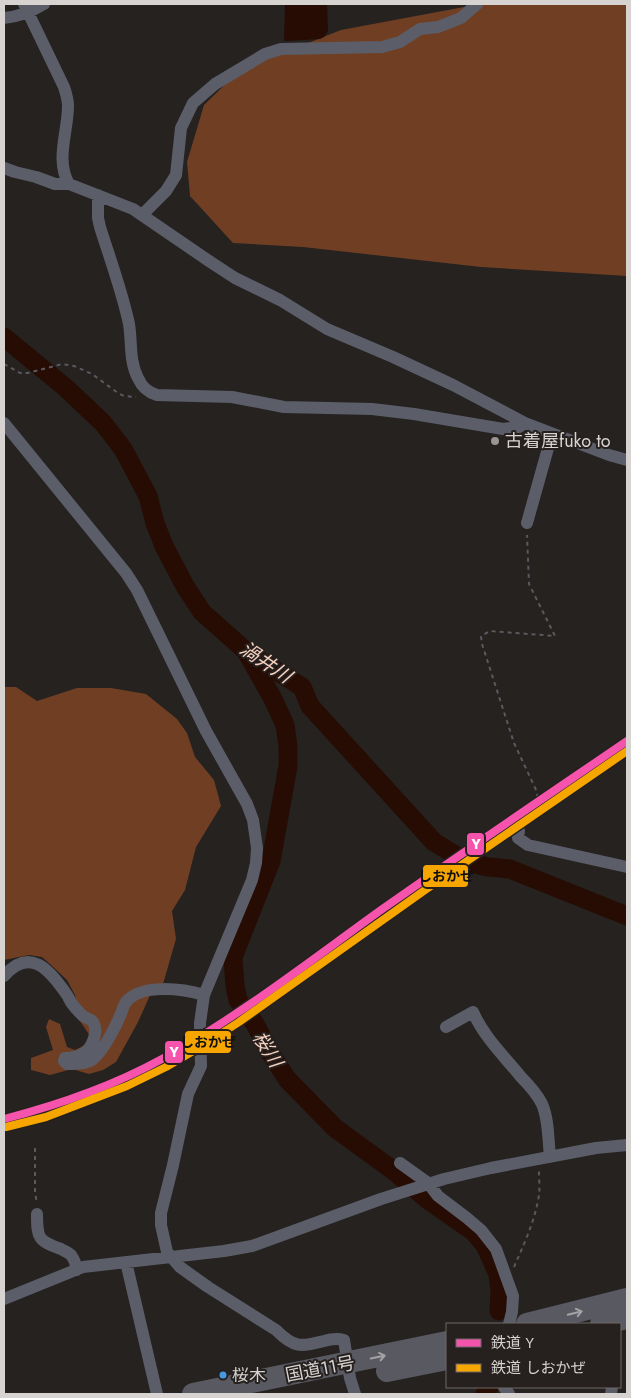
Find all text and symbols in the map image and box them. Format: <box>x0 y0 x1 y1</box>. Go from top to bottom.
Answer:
place label: 古着屋fuko to <box>505 428 611 454</box>
marker: 古着屋fuko to <box>489 435 501 447</box>
water label: 渦井川 <box>235 635 299 691</box>
line badge: Y <box>466 832 485 856</box>
text: Y <box>470 834 481 854</box>
line badge: しおかぜ <box>422 864 469 888</box>
text: しおかぜ <box>418 866 474 886</box>
water label: 桜川 <box>246 1026 290 1074</box>
line badge: しおかぜ <box>184 1030 232 1054</box>
text: しおかぜ <box>180 1032 236 1052</box>
line badge: Y <box>164 1040 184 1064</box>
text: Y <box>168 1042 179 1062</box>
one-way arrow <box>566 1308 582 1317</box>
legend <box>446 1323 621 1388</box>
text: 鉄道 Y <box>491 1332 535 1354</box>
street label: 国道11号 <box>283 1350 357 1388</box>
one-way arrow <box>370 1352 386 1361</box>
text: 鉄道 しおかぜ <box>491 1357 586 1379</box>
place label: 桜木 <box>232 1363 266 1387</box>
marker: 桜木 <box>218 1370 228 1380</box>

